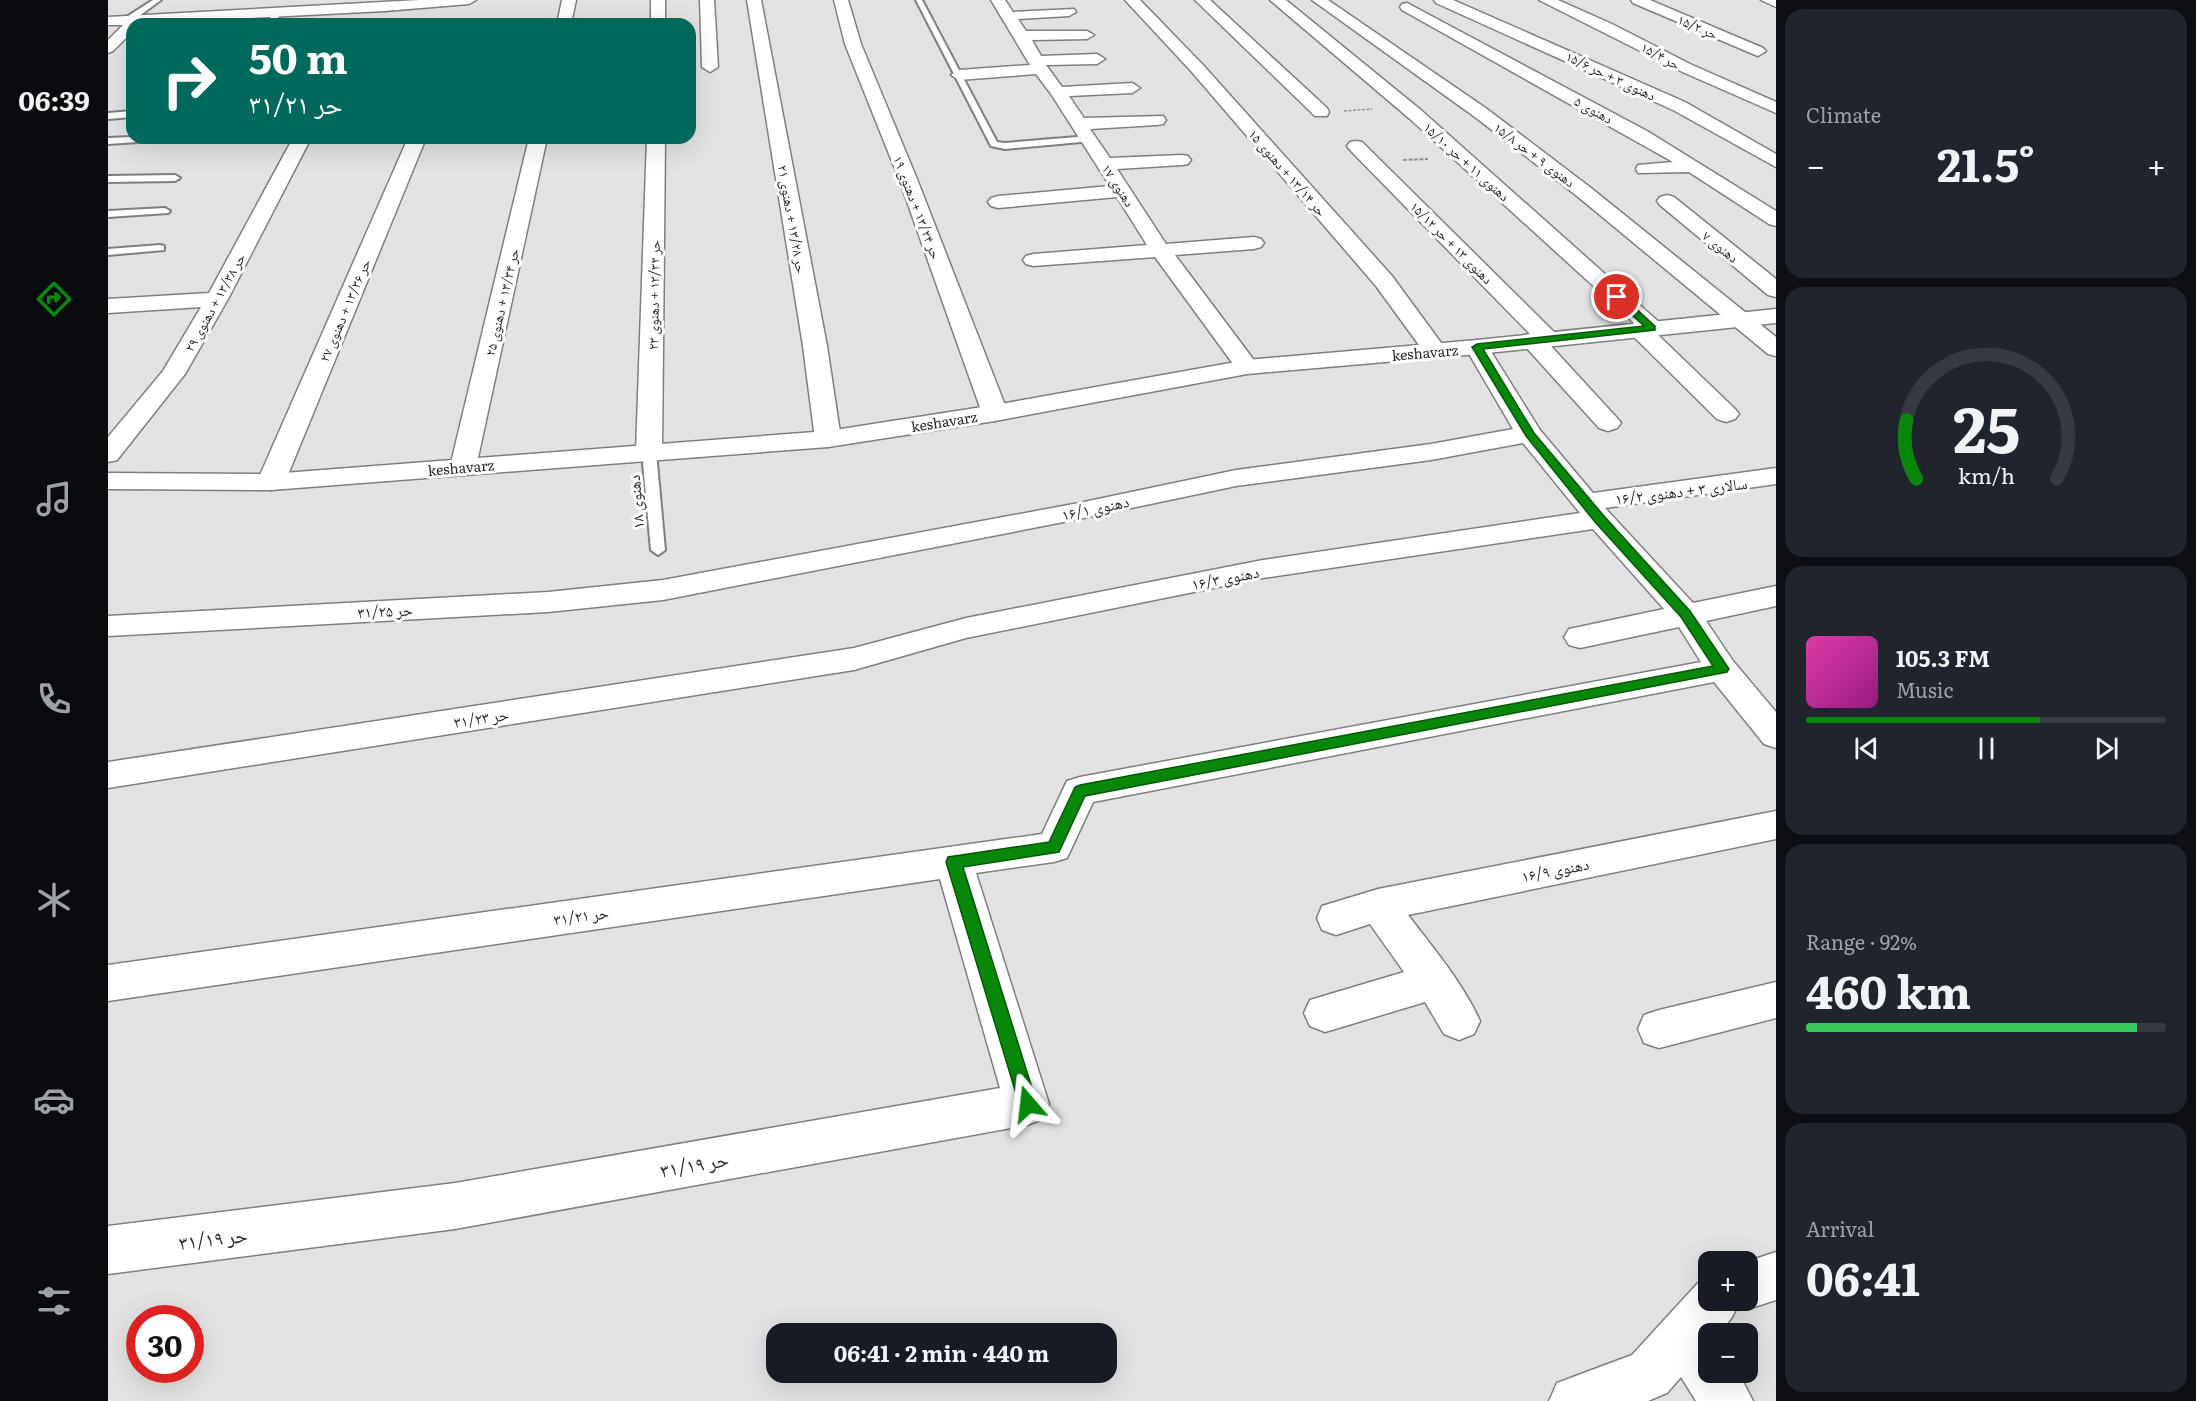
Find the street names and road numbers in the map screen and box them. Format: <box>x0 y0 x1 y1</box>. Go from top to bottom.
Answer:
street label: حر ۱۵/۲ <box>1675 9 1721 43</box>
street label: حر ۱۵/۴ <box>1638 36 1684 74</box>
street label: دهنوی ۳ + حر ۱۵/۶ <box>1563 45 1659 105</box>
street label: دهنوی ۵ <box>1571 90 1617 128</box>
street label: دهنوی ۱۱ + حر ۱۵/۱۰ <box>1419 117 1515 205</box>
street label: دهنوی ۹ + حر ۱۵/۸ <box>1490 117 1580 191</box>
street label: حر ۱۳/۱۴ + دهنوی ۱۵ <box>1244 124 1332 220</box>
street label: حر ۱۳/۲۴ + دهنوی ۱۹ <box>889 152 947 262</box>
street label: دهنوی ۱۷ <box>1098 160 1140 211</box>
street label: حر ۱۳/۲۸ + دهنوی ۲۱ <box>774 163 812 275</box>
street label: دهنوی ۱۳ + حر ۱۵/۱۲ <box>1406 196 1498 288</box>
street label: دهنوی ۷ <box>1699 225 1743 267</box>
street label: حر ۱۳/۳۲ + دهنوی ۲۳ <box>642 240 664 350</box>
street label: حر ۱۳/۳۴ + دهنوی ۲۵ <box>479 246 523 358</box>
street label: حر ۱۳/۳۸ + دهنوی ۲۹ <box>179 249 249 355</box>
street label: حر ۱۳/۳۶ + دهنوی ۲۷ <box>313 255 375 364</box>
street label: keshavarz <box>1391 339 1459 365</box>
street label: keshavarz <box>909 406 979 436</box>
street label: keshavarz <box>427 454 495 480</box>
street label: سالاری ۳ + دهنوی ۱۶/۲ <box>1613 470 1749 510</box>
street label: دهنوی ۱۸ <box>621 474 649 530</box>
street label: دهنوی ۱۶/۱ <box>1059 488 1131 526</box>
street label: دهنوی ۱۶/۳ <box>1189 559 1261 595</box>
street label: حر ۳۱/۲۵ <box>357 597 413 623</box>
street label: حر ۳۱/۲۳ <box>452 701 510 733</box>
street label: دهنوی ۱۶/۹ <box>1519 851 1591 887</box>
street label: حر ۳۱/۲۱ <box>552 899 610 931</box>
street label: حر ۳۱/۱۹ <box>657 1142 731 1184</box>
street label: حر ۳۱/۱۹ <box>177 1218 249 1256</box>

